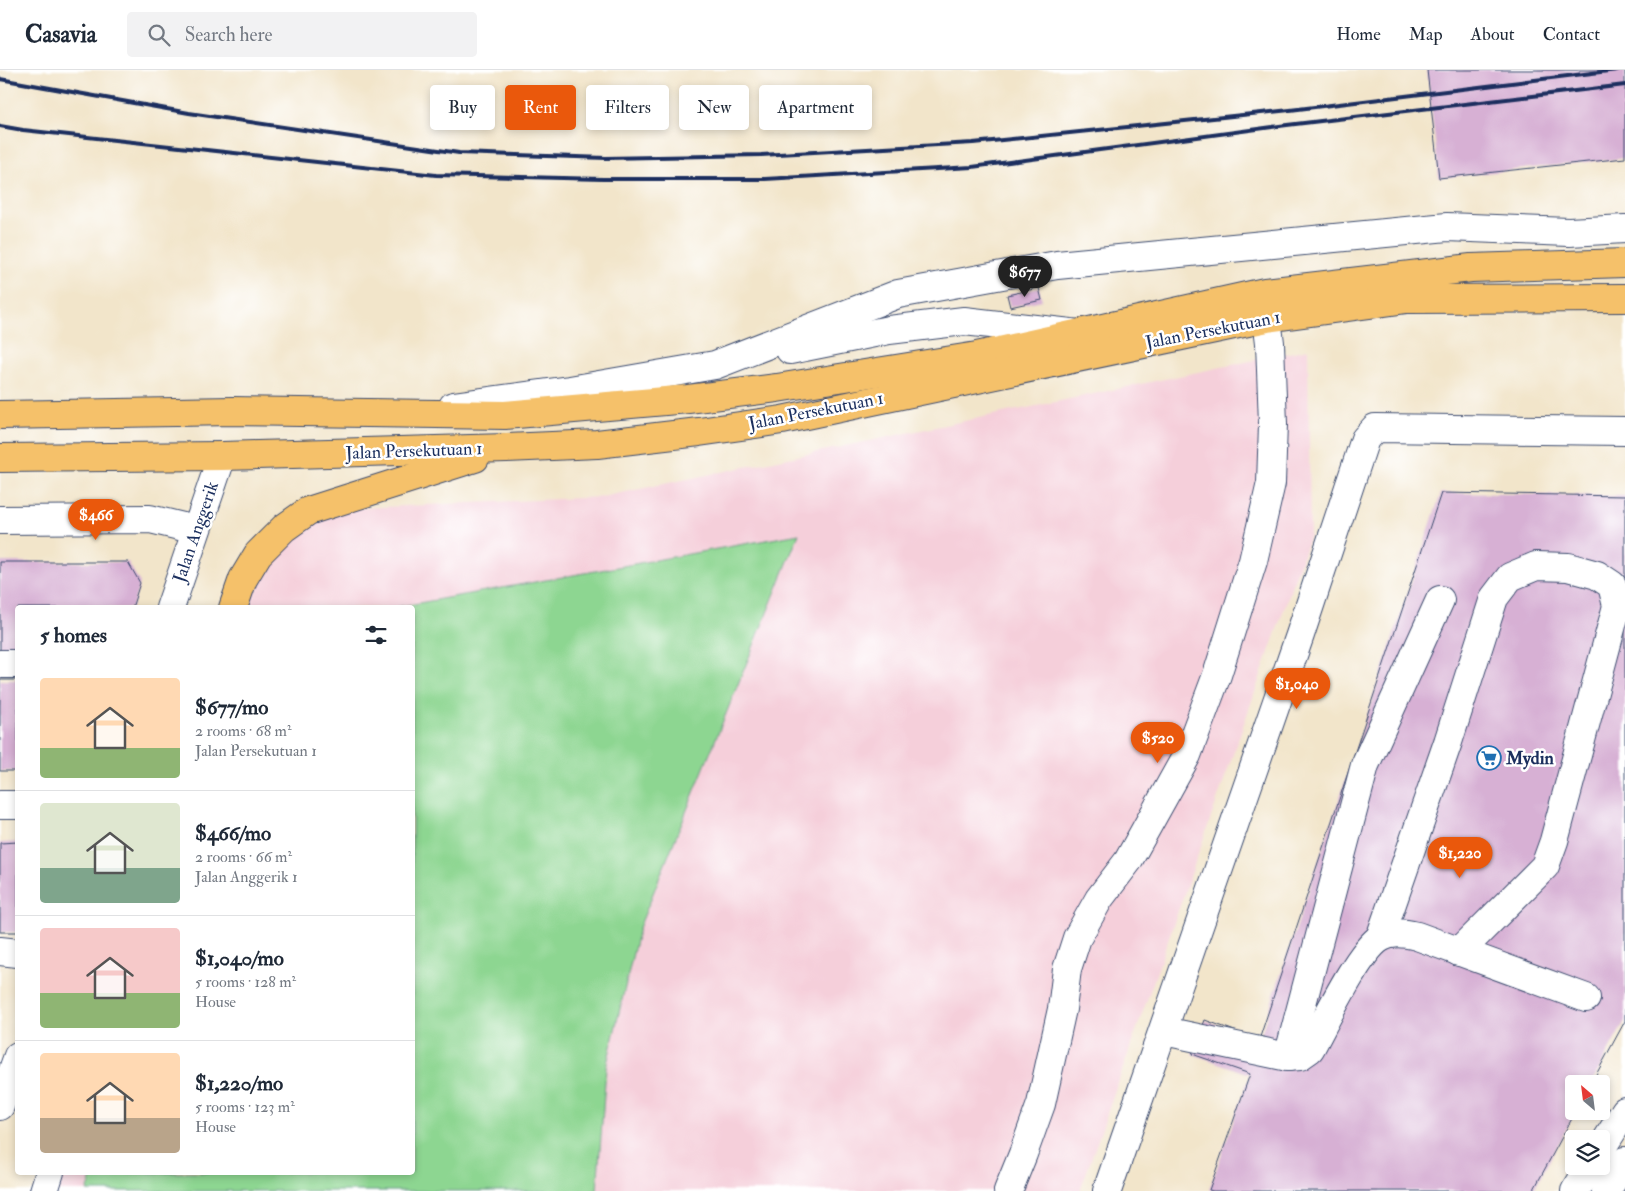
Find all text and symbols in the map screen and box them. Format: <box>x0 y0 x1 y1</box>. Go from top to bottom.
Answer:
search box <box>127 12 477 57</box>
text: Casavia <box>25 19 97 50</box>
icon: search <box>145 21 173 49</box>
text: Search here <box>185 23 273 47</box>
text: Home <box>1336 23 1381 46</box>
text: Map <box>1409 23 1443 46</box>
text: About <box>1471 23 1515 46</box>
text: Contact <box>1543 23 1600 46</box>
chip: Buy <box>430 85 495 130</box>
chip: Rent <box>505 85 576 130</box>
chip: Filters <box>586 85 669 130</box>
chip: New <box>679 85 749 130</box>
chip: Apartment <box>759 85 872 130</box>
pin: $677 <box>995 256 1055 298</box>
text: $677 <box>1009 262 1041 282</box>
street label: Jalan Persekutuan 1 <box>1143 306 1283 355</box>
street label: Jalan Persekutuan 1 <box>746 387 886 436</box>
street label: Jalan Persekutuan 1 <box>344 437 483 465</box>
street label: Jalan Anggerik <box>168 478 224 587</box>
pin: $466 <box>66 498 126 541</box>
text: $466 <box>79 505 113 525</box>
icon: filters <box>362 621 390 649</box>
text: 5 homes <box>40 622 107 649</box>
pin: $1,040 <box>1256 668 1338 710</box>
text: $1,040 <box>1275 674 1319 694</box>
text: $677/mo <box>195 694 268 721</box>
icon: home <box>80 698 140 758</box>
text: 2 rooms · 68 m² <box>195 721 291 741</box>
pin: $520 <box>1128 722 1188 764</box>
text: $520 <box>1142 728 1174 748</box>
text: Jalan Persekutuan 1 <box>195 741 317 761</box>
supermarket icon: Mydin <box>1476 745 1502 771</box>
place label: Mydin <box>1505 747 1554 770</box>
text: $466/mo <box>195 820 271 847</box>
icon: home <box>80 823 140 883</box>
pin: $1,220 <box>1419 836 1501 879</box>
text: $1,220 <box>1439 843 1482 863</box>
text: 2 rooms · 66 m² <box>195 847 292 867</box>
text: Jalan Anggerik 1 <box>195 867 298 887</box>
text: $1,040/mo <box>195 945 284 972</box>
icon: home <box>80 948 140 1008</box>
text: 5 rooms · 128 m² <box>195 972 296 992</box>
text: House <box>195 992 236 1012</box>
text: $1,220/mo <box>195 1070 283 1097</box>
icon: home <box>80 1073 140 1133</box>
north arrow <box>1565 1075 1610 1120</box>
map controls <box>1565 1075 1610 1175</box>
text: 5 rooms · 123 m² <box>195 1097 295 1117</box>
text: House <box>195 1117 236 1137</box>
button: layers <box>1565 1130 1610 1175</box>

